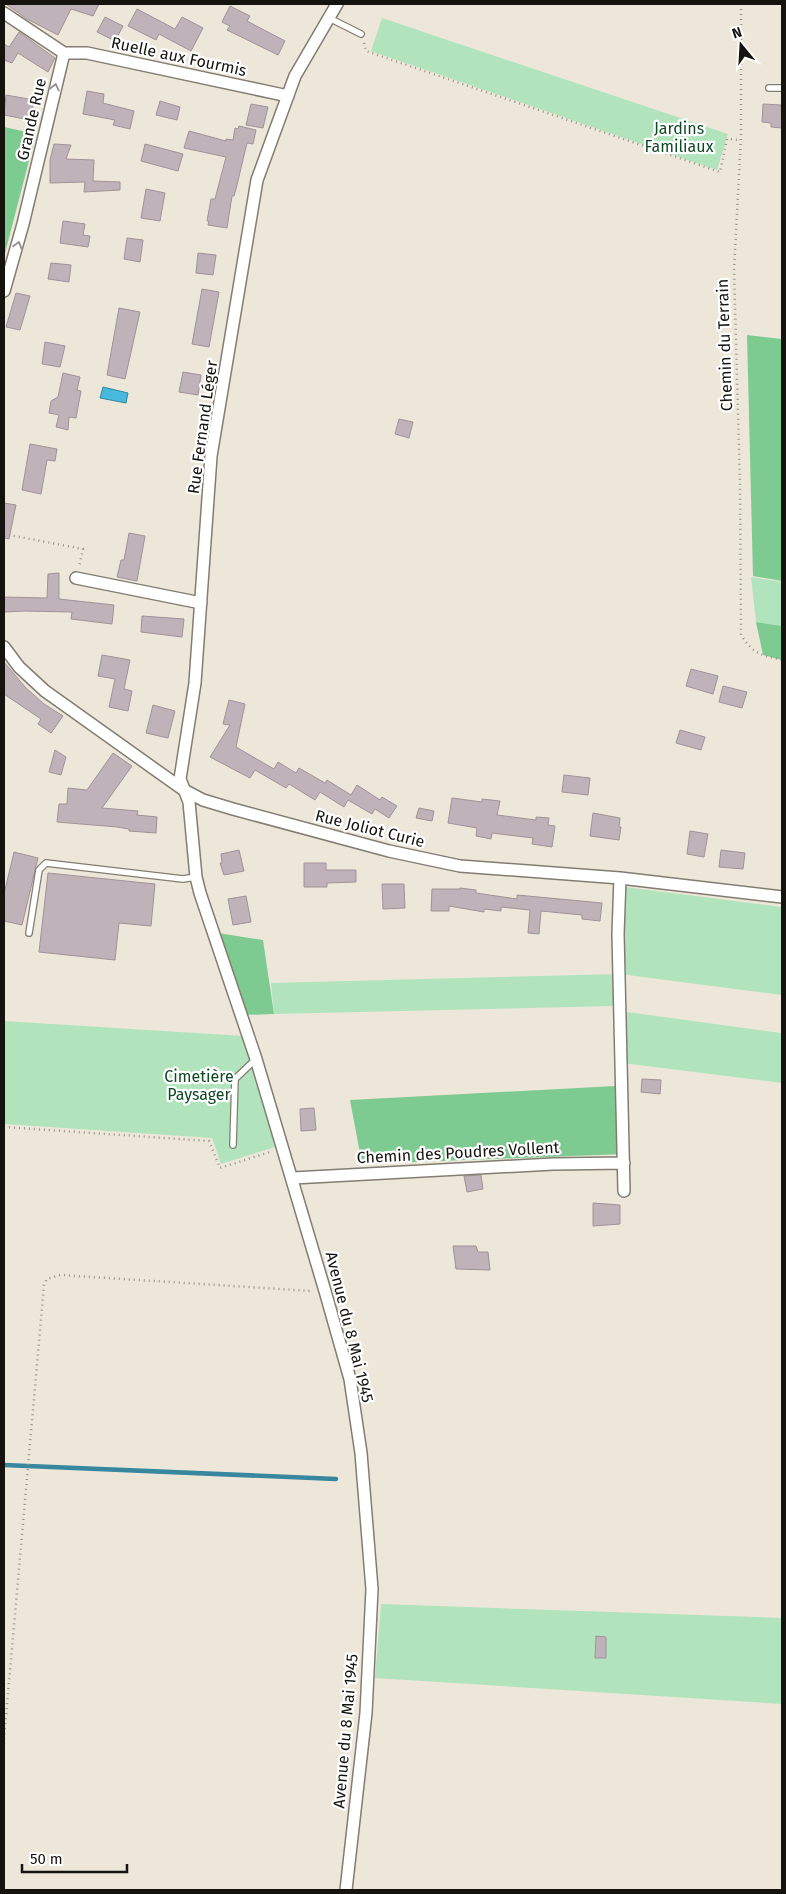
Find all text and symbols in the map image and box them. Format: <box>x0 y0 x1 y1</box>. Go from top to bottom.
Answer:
north arrow <box>716 20 766 70</box>
text: N <box>730 24 744 43</box>
street label: Ruelle aux Fourmis <box>110 33 248 80</box>
street label: Grande Rue <box>13 76 50 162</box>
one-way arrow <box>49 82 60 91</box>
park label: Jardins Familiaux <box>645 119 714 156</box>
one-way arrow <box>12 241 22 249</box>
street label: Chemin du Terrain <box>713 279 736 411</box>
street label: Rue Fernand Léger <box>184 358 221 495</box>
street label: Rue Joliot Curie <box>313 806 427 851</box>
park label: Cimetière Paysager <box>164 1067 234 1104</box>
street label: Chemin des Poudres Vollent <box>356 1138 560 1167</box>
street label: Avenue du 8 Mai 1945 <box>322 1250 377 1405</box>
street label: Avenue du 8 Mai 1945 <box>329 1653 362 1809</box>
scale bar <box>22 1842 128 1874</box>
text: 50 m <box>30 1850 63 1868</box>

